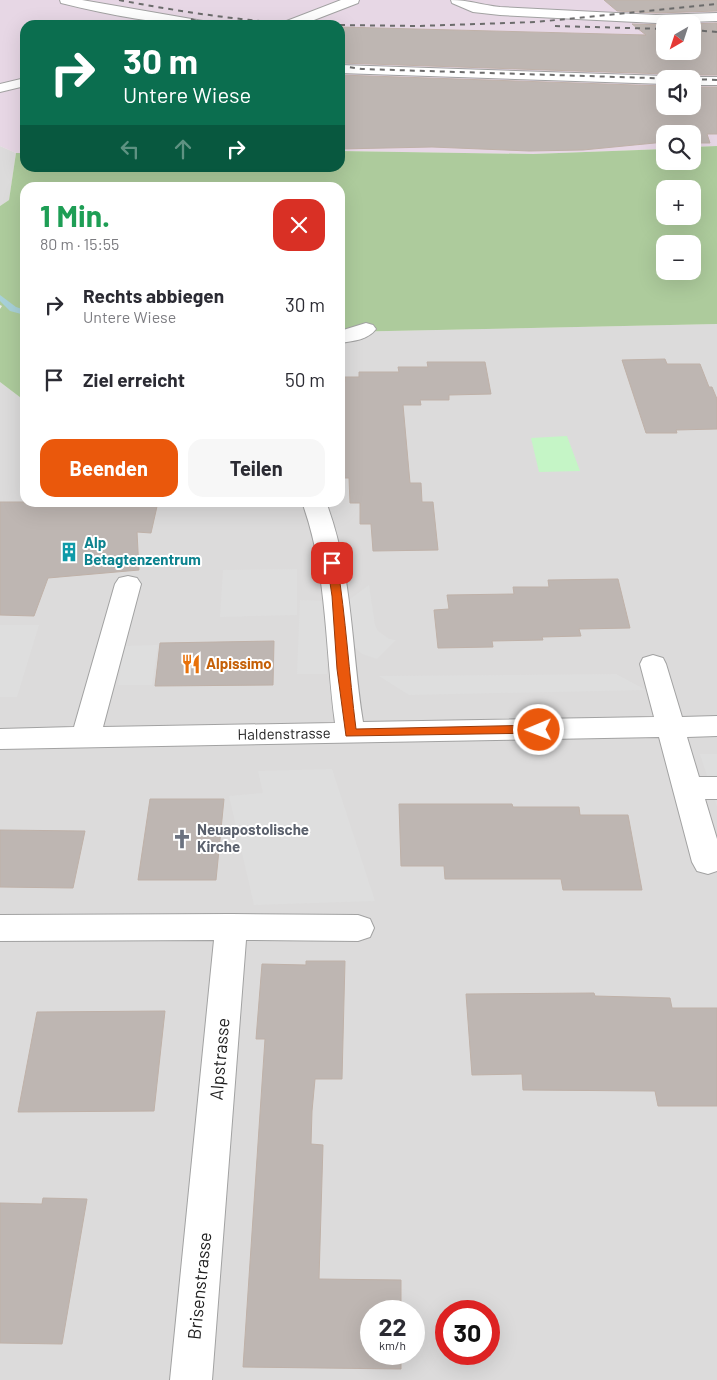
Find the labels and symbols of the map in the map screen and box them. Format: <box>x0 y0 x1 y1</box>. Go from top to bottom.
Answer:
north arrow <box>656 15 701 60</box>
place label: Alp Betagtenzentrum <box>84 533 201 568</box>
building icon: Alp Betagtenzentrum <box>58 541 80 563</box>
pin <box>311 542 353 584</box>
restaurant icon: Alpissimo <box>180 653 202 675</box>
place label: Alpissimo <box>206 654 272 672</box>
position arrow <box>512 703 564 755</box>
street label: Haldenstrasse <box>237 723 331 743</box>
place label: Neuapostolische Kirche <box>197 820 309 855</box>
church icon: Neuapostolische Kirche <box>171 828 193 850</box>
street label: Alpstrasse <box>204 1017 234 1101</box>
street label: Brisenstrasse <box>182 1231 216 1341</box>
speed limit sign: 30 <box>435 1300 500 1365</box>

